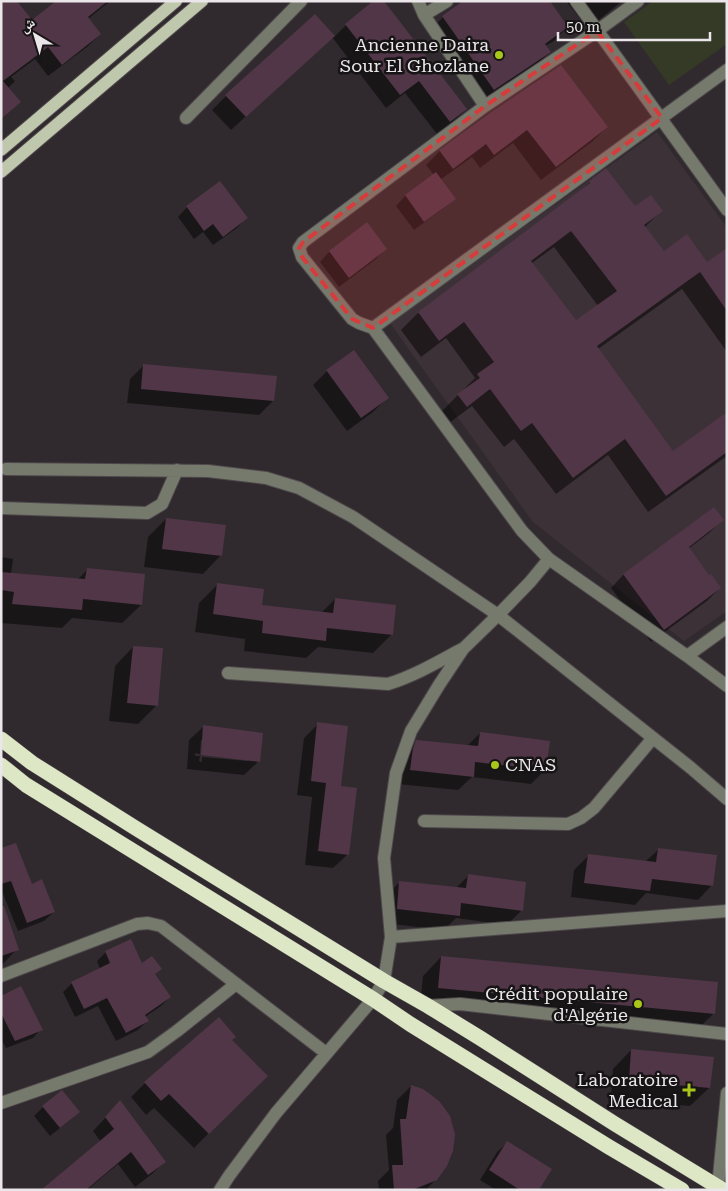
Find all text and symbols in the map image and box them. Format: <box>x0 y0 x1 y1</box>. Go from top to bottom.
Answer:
north arrow <box>10 10 60 60</box>
scale bar <box>558 10 710 42</box>
text: ش <box>16 14 39 36</box>
text: 50 m <box>566 18 601 36</box>
place label: Ancienne Daira Sour El Ghozlane <box>340 34 489 76</box>
marker: Ancienne Daira Sour El Ghozlane <box>493 49 505 61</box>
place label: CNAS <box>505 754 556 775</box>
marker: CNAS <box>489 759 501 771</box>
place label: Crédit populaire d'Algérie <box>485 983 628 1025</box>
marker: Crédit populaire d'Algérie <box>632 998 644 1010</box>
place label: Laboratoire Medical <box>577 1069 678 1111</box>
marker: Laboratoire Medical <box>682 1083 696 1097</box>

